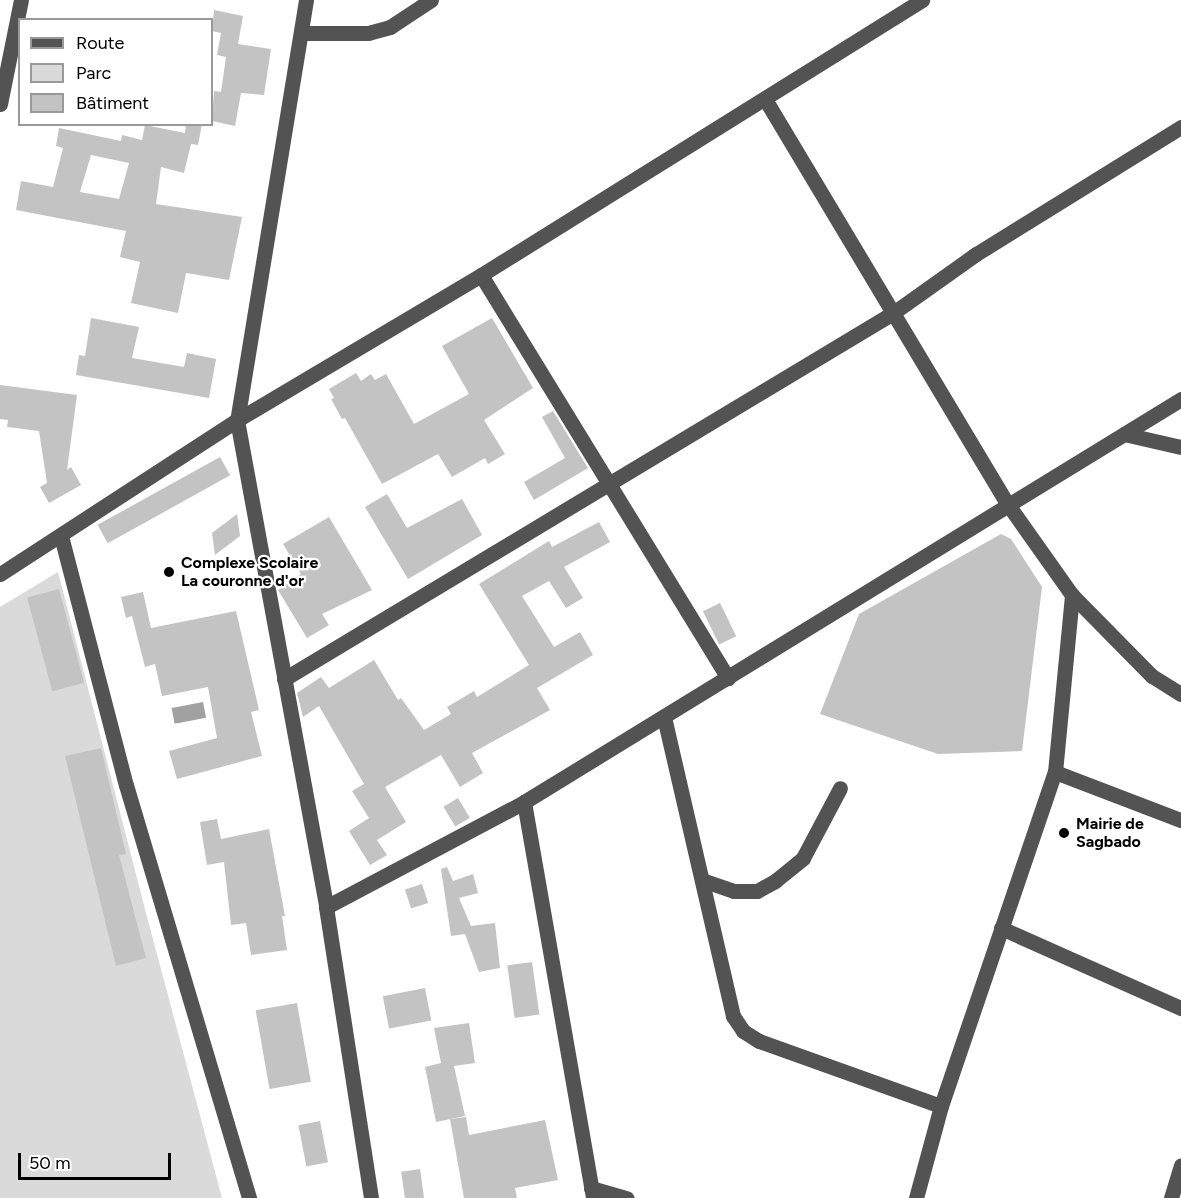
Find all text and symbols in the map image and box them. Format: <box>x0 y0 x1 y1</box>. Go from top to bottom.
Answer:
legend <box>18 18 213 126</box>
text: Route <box>76 32 124 54</box>
text: Parc <box>76 62 111 84</box>
text: Bâtiment <box>76 92 149 114</box>
place label: Complexe Scolaire La couronne d'or <box>181 553 318 591</box>
marker: Complexe Scolaire La couronne d'or <box>162 565 176 579</box>
place label: Mairie de Sagbado <box>1076 814 1144 852</box>
marker: Mairie de Sagbado <box>1057 826 1071 840</box>
scale bar <box>21 1141 174 1179</box>
text: 50 m <box>29 1152 71 1174</box>

